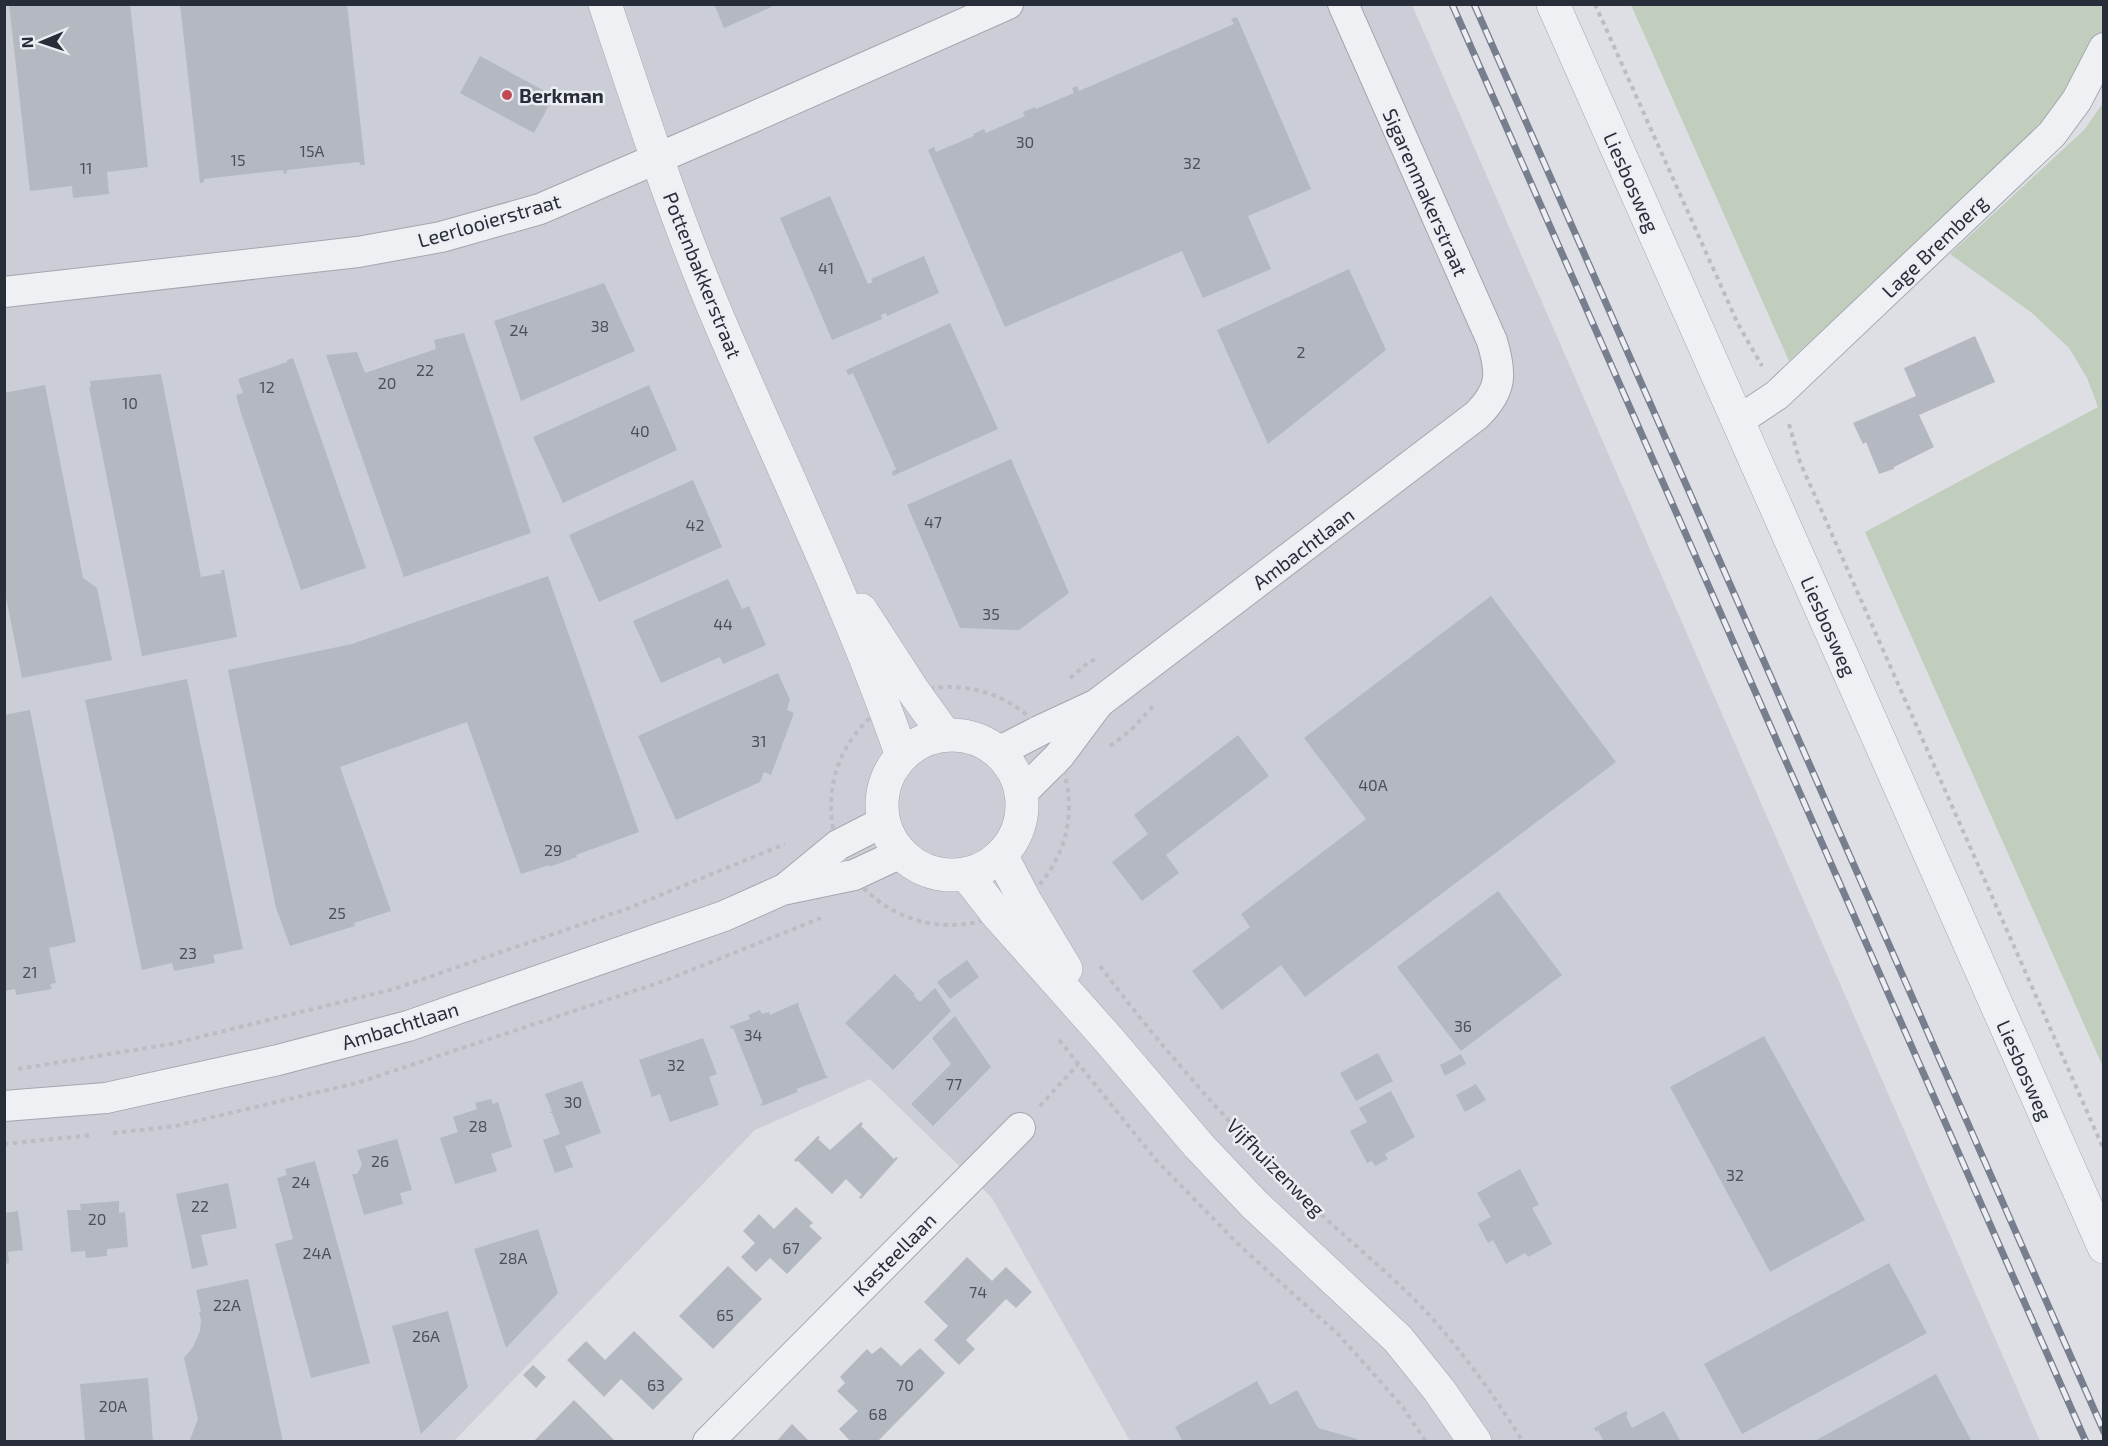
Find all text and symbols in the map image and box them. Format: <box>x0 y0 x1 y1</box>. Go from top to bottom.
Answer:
north arrow <box>12 12 72 72</box>
text: N <box>17 36 36 49</box>
place label: Berkman <box>519 83 604 107</box>
marker: Berkman <box>500 88 514 102</box>
street label: Sigarenmakerstraat <box>1378 105 1474 280</box>
street label: Liesbosweg <box>1599 128 1665 236</box>
house number: 30 <box>1016 132 1034 151</box>
house number: 15A <box>300 141 324 160</box>
house number: 15 <box>231 150 245 169</box>
house number: 32 <box>1183 153 1201 172</box>
house number: 11 <box>80 158 92 177</box>
street label: Leerlooierstraat <box>415 188 564 252</box>
street label: Pottenbakkerstraat <box>659 188 747 362</box>
street label: Lage Bremberg <box>1876 190 1992 302</box>
house number: 41 <box>818 258 834 277</box>
house number: 38 <box>591 316 609 335</box>
house number: 24 <box>510 320 529 339</box>
house number: 2 <box>1297 342 1306 361</box>
house number: 22 <box>416 360 434 379</box>
house number: 20 <box>378 373 396 392</box>
house number: 12 <box>259 377 275 396</box>
house number: 10 <box>122 393 138 412</box>
house number: 40 <box>630 421 650 440</box>
street label: Ambachtlaan <box>1248 502 1358 594</box>
house number: 47 <box>924 512 942 531</box>
house number: 42 <box>686 515 704 534</box>
street label: Liesbosweg <box>1796 572 1862 680</box>
house number: 35 <box>982 604 1000 623</box>
house number: 44 <box>713 614 733 633</box>
house number: 31 <box>751 731 767 750</box>
house number: 40A <box>1358 775 1388 794</box>
house number: 29 <box>544 840 562 859</box>
house number: 25 <box>328 903 346 922</box>
house number: 23 <box>179 943 197 962</box>
house number: 21 <box>22 962 38 981</box>
street label: Ambachtlaan <box>339 996 461 1054</box>
house number: 36 <box>1454 1016 1472 1035</box>
street label: Liesbosweg <box>1992 1016 2058 1124</box>
house number: 34 <box>744 1025 763 1044</box>
house number: 32 <box>667 1055 685 1074</box>
house number: 77 <box>946 1074 962 1093</box>
house number: 30 <box>564 1092 582 1111</box>
street label: Vijfhuizenweg <box>1222 1113 1330 1221</box>
house number: 28 <box>469 1116 487 1135</box>
house number: 26 <box>371 1151 389 1170</box>
house number: 32 <box>1726 1165 1744 1184</box>
house number: 24 <box>292 1172 311 1191</box>
house number: 22 <box>191 1196 209 1215</box>
street label: Kasteellaan <box>847 1207 941 1301</box>
house number: 20 <box>88 1209 106 1228</box>
house number: 67 <box>782 1238 800 1257</box>
house number: 24A <box>303 1243 331 1262</box>
house number: 28A <box>499 1248 527 1267</box>
house number: 74 <box>969 1282 987 1301</box>
house number: 22A <box>213 1295 241 1314</box>
house number: 65 <box>716 1305 734 1324</box>
house number: 26A <box>412 1326 440 1345</box>
house number: 63 <box>647 1375 665 1394</box>
house number: 70 <box>896 1375 914 1394</box>
house number: 20A <box>99 1396 127 1415</box>
house number: 68 <box>869 1404 887 1423</box>

